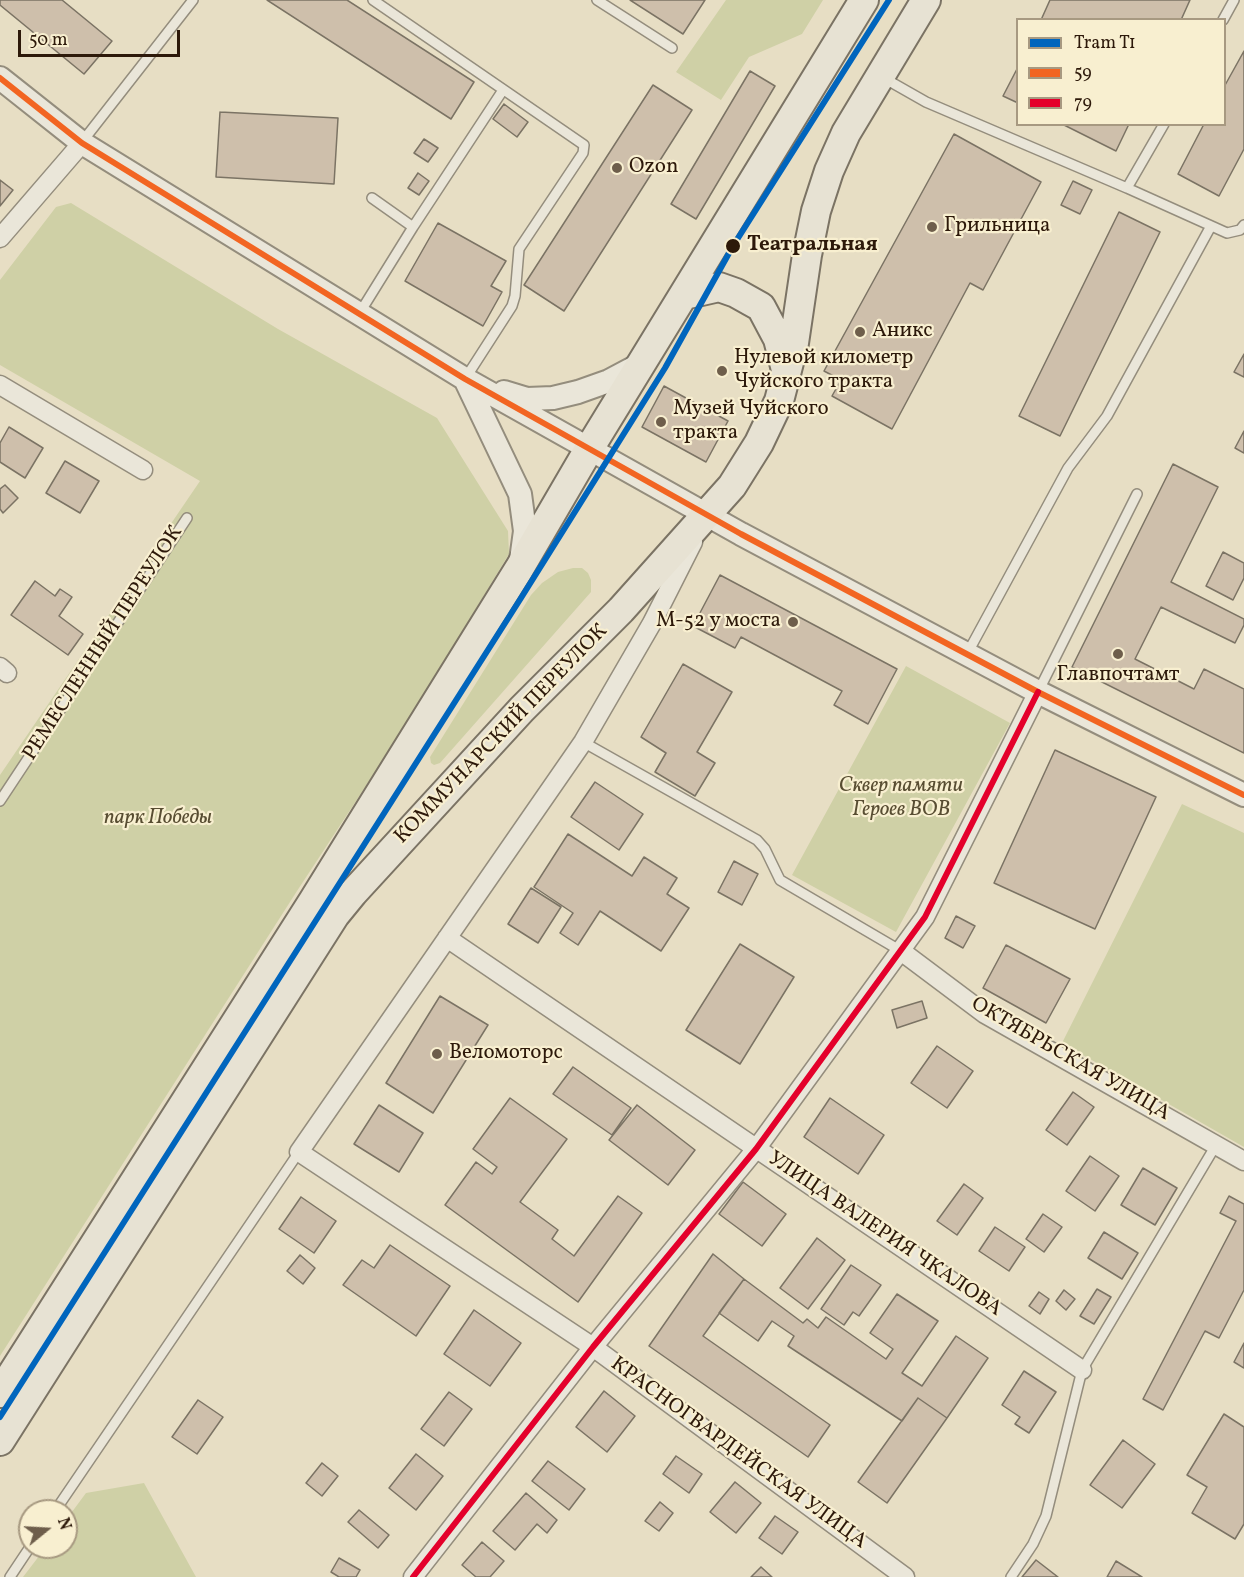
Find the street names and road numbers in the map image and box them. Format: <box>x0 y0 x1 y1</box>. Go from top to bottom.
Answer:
street label: РЕМЕСЛЕННЫЙ ПЕРЕУЛОК <box>19 522 189 766</box>
street label: КОММУНАРСКИЙ ПЕРЕУЛОК <box>390 620 614 850</box>
street label: ОКТЯБРЬСКАЯ УЛИЦА <box>966 993 1174 1127</box>
street label: УЛИЦА ВАЛЕРИЯ ЧКАЛОВА <box>762 1147 1006 1323</box>
street label: КРАСНОГВАРДЕЙСКАЯ УЛИЦА <box>605 1352 871 1556</box>

